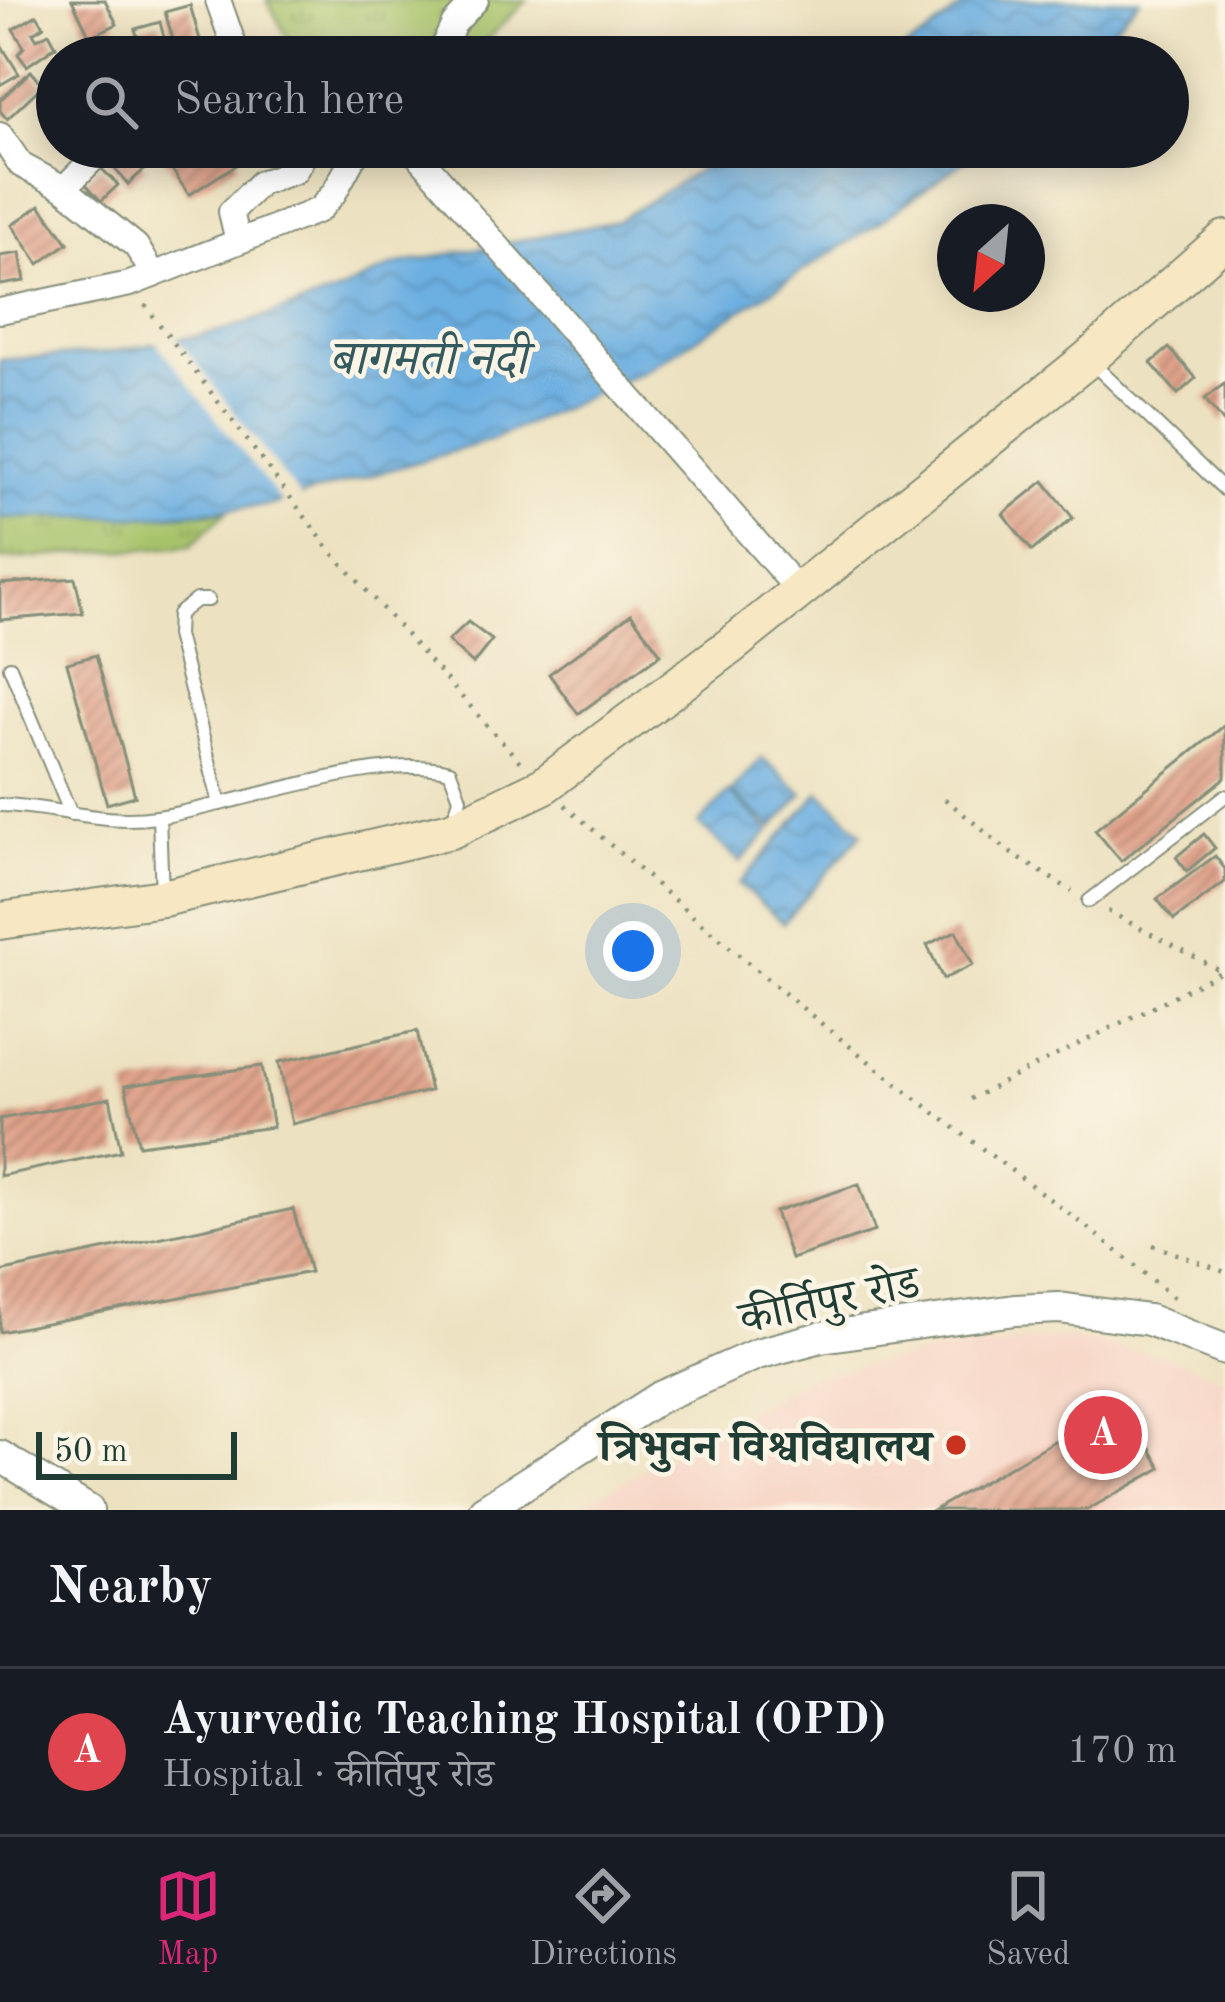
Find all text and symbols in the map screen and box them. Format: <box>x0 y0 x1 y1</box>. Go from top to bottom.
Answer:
search box <box>36 36 1189 168</box>
icon: search <box>78 69 144 135</box>
text: Search here <box>174 79 404 124</box>
north arrow <box>937 204 1045 312</box>
water label: बागमती नदी <box>329 331 536 385</box>
your location <box>603 921 663 981</box>
street label: कीर्तिपुर रोड <box>733 1255 927 1347</box>
pin: A <box>1064 1390 1142 1480</box>
place label: त्रिभुवन विश्वविद्यालय <box>596 1421 935 1473</box>
scale bar <box>36 1426 237 1479</box>
marker: त्रिभुवन विश्वविद्यालय <box>943 1432 969 1458</box>
text: 50 m <box>54 1436 128 1469</box>
text: Nearby <box>48 1563 213 1614</box>
text: Ayurvedic Teaching Hospital (OPD) <box>162 1699 886 1744</box>
text: A <box>72 1732 102 1771</box>
text: 170 m <box>1067 1732 1177 1771</box>
text: Hospital · कीर्तिपुर रोड <box>162 1756 494 1795</box>
tab: Map <box>155 1863 221 1976</box>
tab: Directions <box>530 1863 677 1976</box>
tab: Saved <box>986 1863 1070 1976</box>

